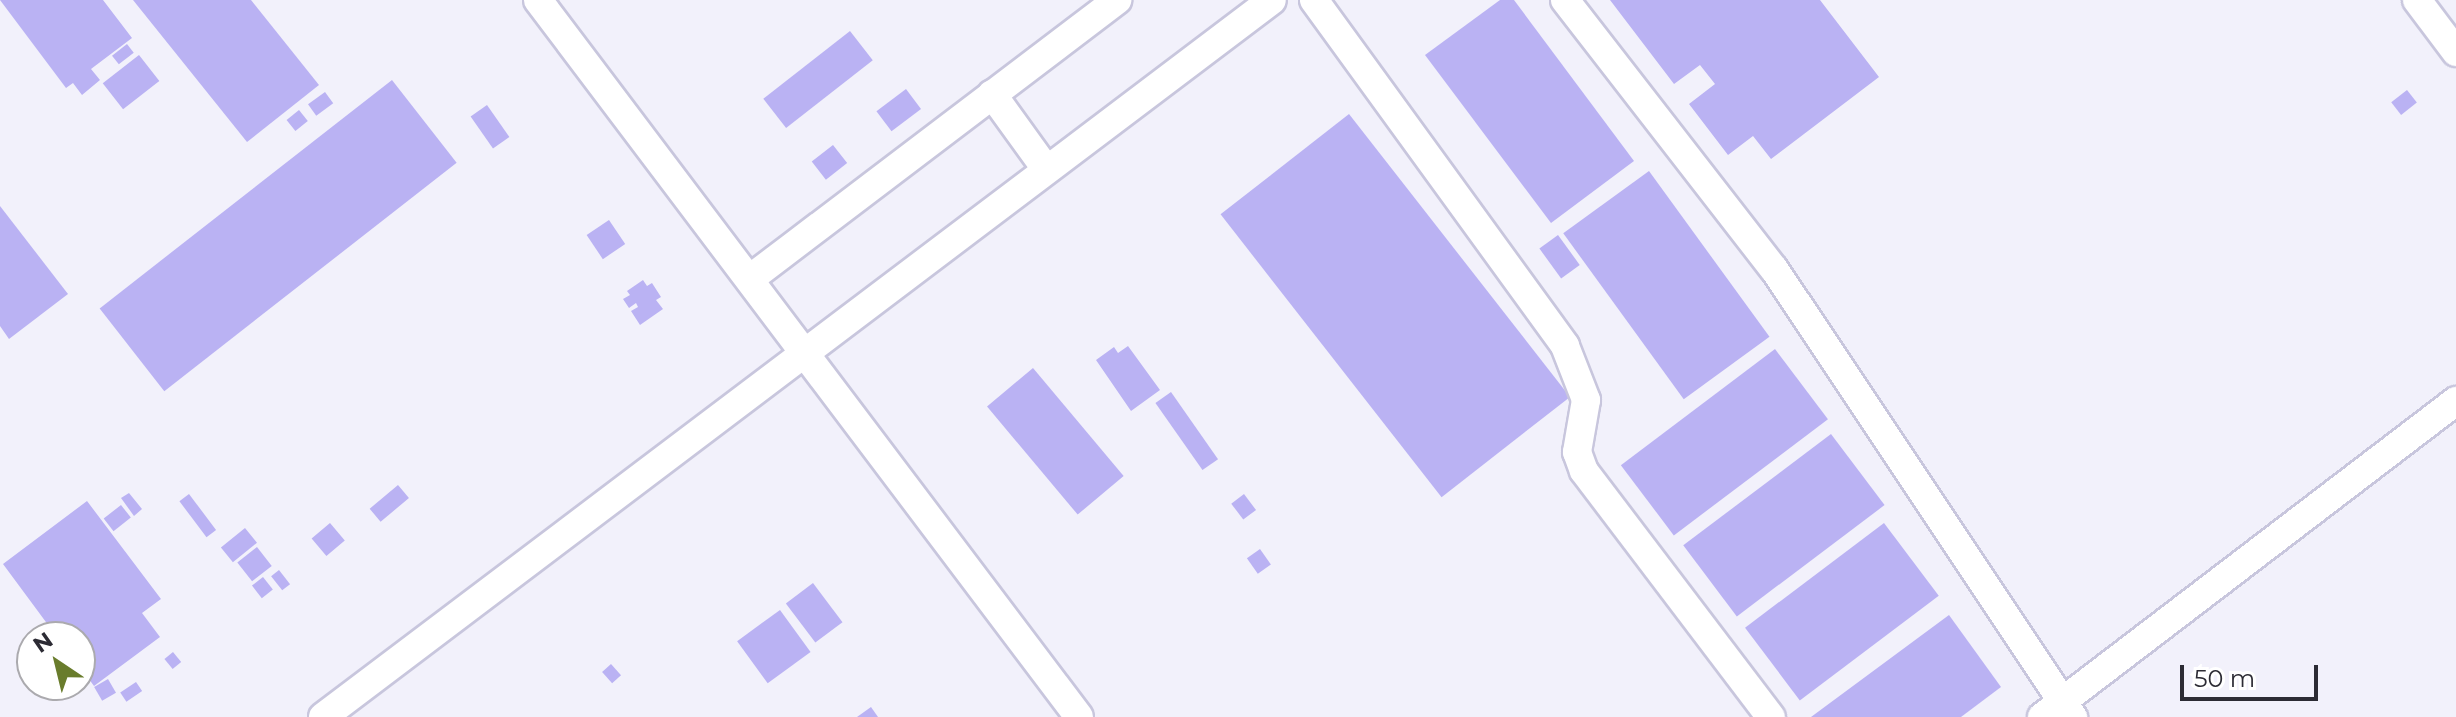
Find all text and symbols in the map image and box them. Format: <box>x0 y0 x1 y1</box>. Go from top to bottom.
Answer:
north arrow <box>16 621 96 701</box>
text: N <box>28 626 58 659</box>
scale bar <box>2184 649 2322 699</box>
text: 50 m <box>2194 664 2255 693</box>

